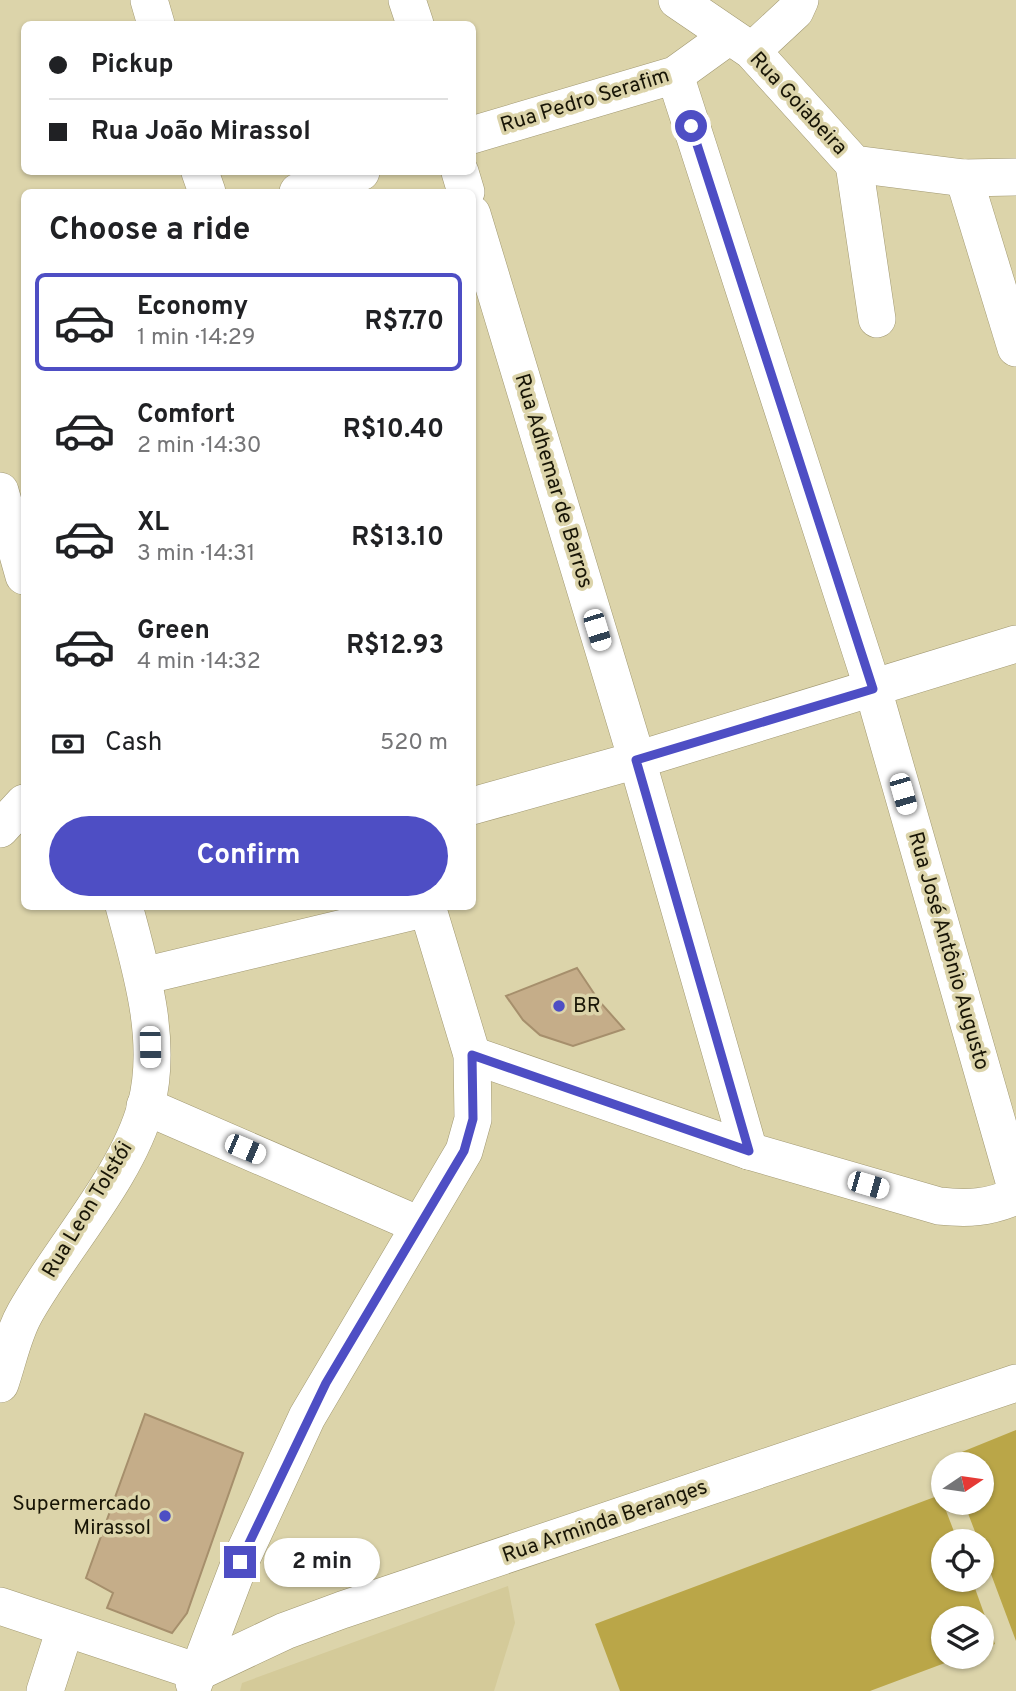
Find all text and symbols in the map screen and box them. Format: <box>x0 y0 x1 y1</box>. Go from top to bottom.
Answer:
street label: Rua Goiabeira <box>743 47 853 161</box>
text: Pickup <box>91 49 174 82</box>
street label: Rua Pedro Serafim <box>497 62 673 140</box>
route start <box>675 110 707 142</box>
text: Rua João Mirassol <box>91 116 311 149</box>
text: Choose a ride <box>49 211 250 251</box>
icon: car <box>53 291 116 354</box>
text: Economy <box>137 291 248 324</box>
text: R$7.70 <box>365 306 444 339</box>
text: 1 min · 14:29 <box>137 324 255 353</box>
street label: Rua Adhemar de Barros <box>507 370 599 592</box>
icon: car <box>53 399 116 462</box>
text: Comfort <box>137 399 235 432</box>
text: R$10.40 <box>343 414 444 447</box>
text: 2 min · 14:30 <box>137 432 262 461</box>
icon: car <box>53 507 116 570</box>
text: XL <box>137 507 169 540</box>
text: R$13.10 <box>351 522 444 555</box>
text: 3 min · 14:31 <box>137 540 255 569</box>
car <box>581 607 614 653</box>
icon: car <box>53 615 116 678</box>
text: Green <box>137 615 210 648</box>
text: R$12.93 <box>346 630 444 663</box>
text: 4 min · 14:32 <box>137 648 261 677</box>
icon: cash <box>49 725 87 763</box>
text: Cash <box>105 727 162 760</box>
text: 520 m <box>380 729 448 758</box>
car <box>888 771 919 817</box>
button: Confirm <box>49 816 448 896</box>
street label: Rua José Antônio Augusto <box>901 829 995 1073</box>
place label: BR <box>573 993 601 1020</box>
marker: BR <box>551 998 567 1014</box>
car <box>140 1026 161 1068</box>
car <box>222 1131 269 1167</box>
street label: Rua Leon Tolstói <box>37 1137 139 1283</box>
car <box>845 1169 892 1201</box>
north arrow <box>931 1452 994 1516</box>
map controls <box>931 1452 994 1669</box>
street label: Rua Arminda Beranges <box>499 1474 711 1570</box>
place label: Supermercado Mirassol <box>12 1491 151 1542</box>
marker: Supermercado Mirassol <box>157 1508 173 1524</box>
button: locate <box>931 1529 994 1592</box>
callout: 2 min <box>264 1538 380 1586</box>
route end <box>224 1546 256 1578</box>
text: 2 min <box>292 1548 352 1577</box>
button: layers <box>931 1606 994 1669</box>

